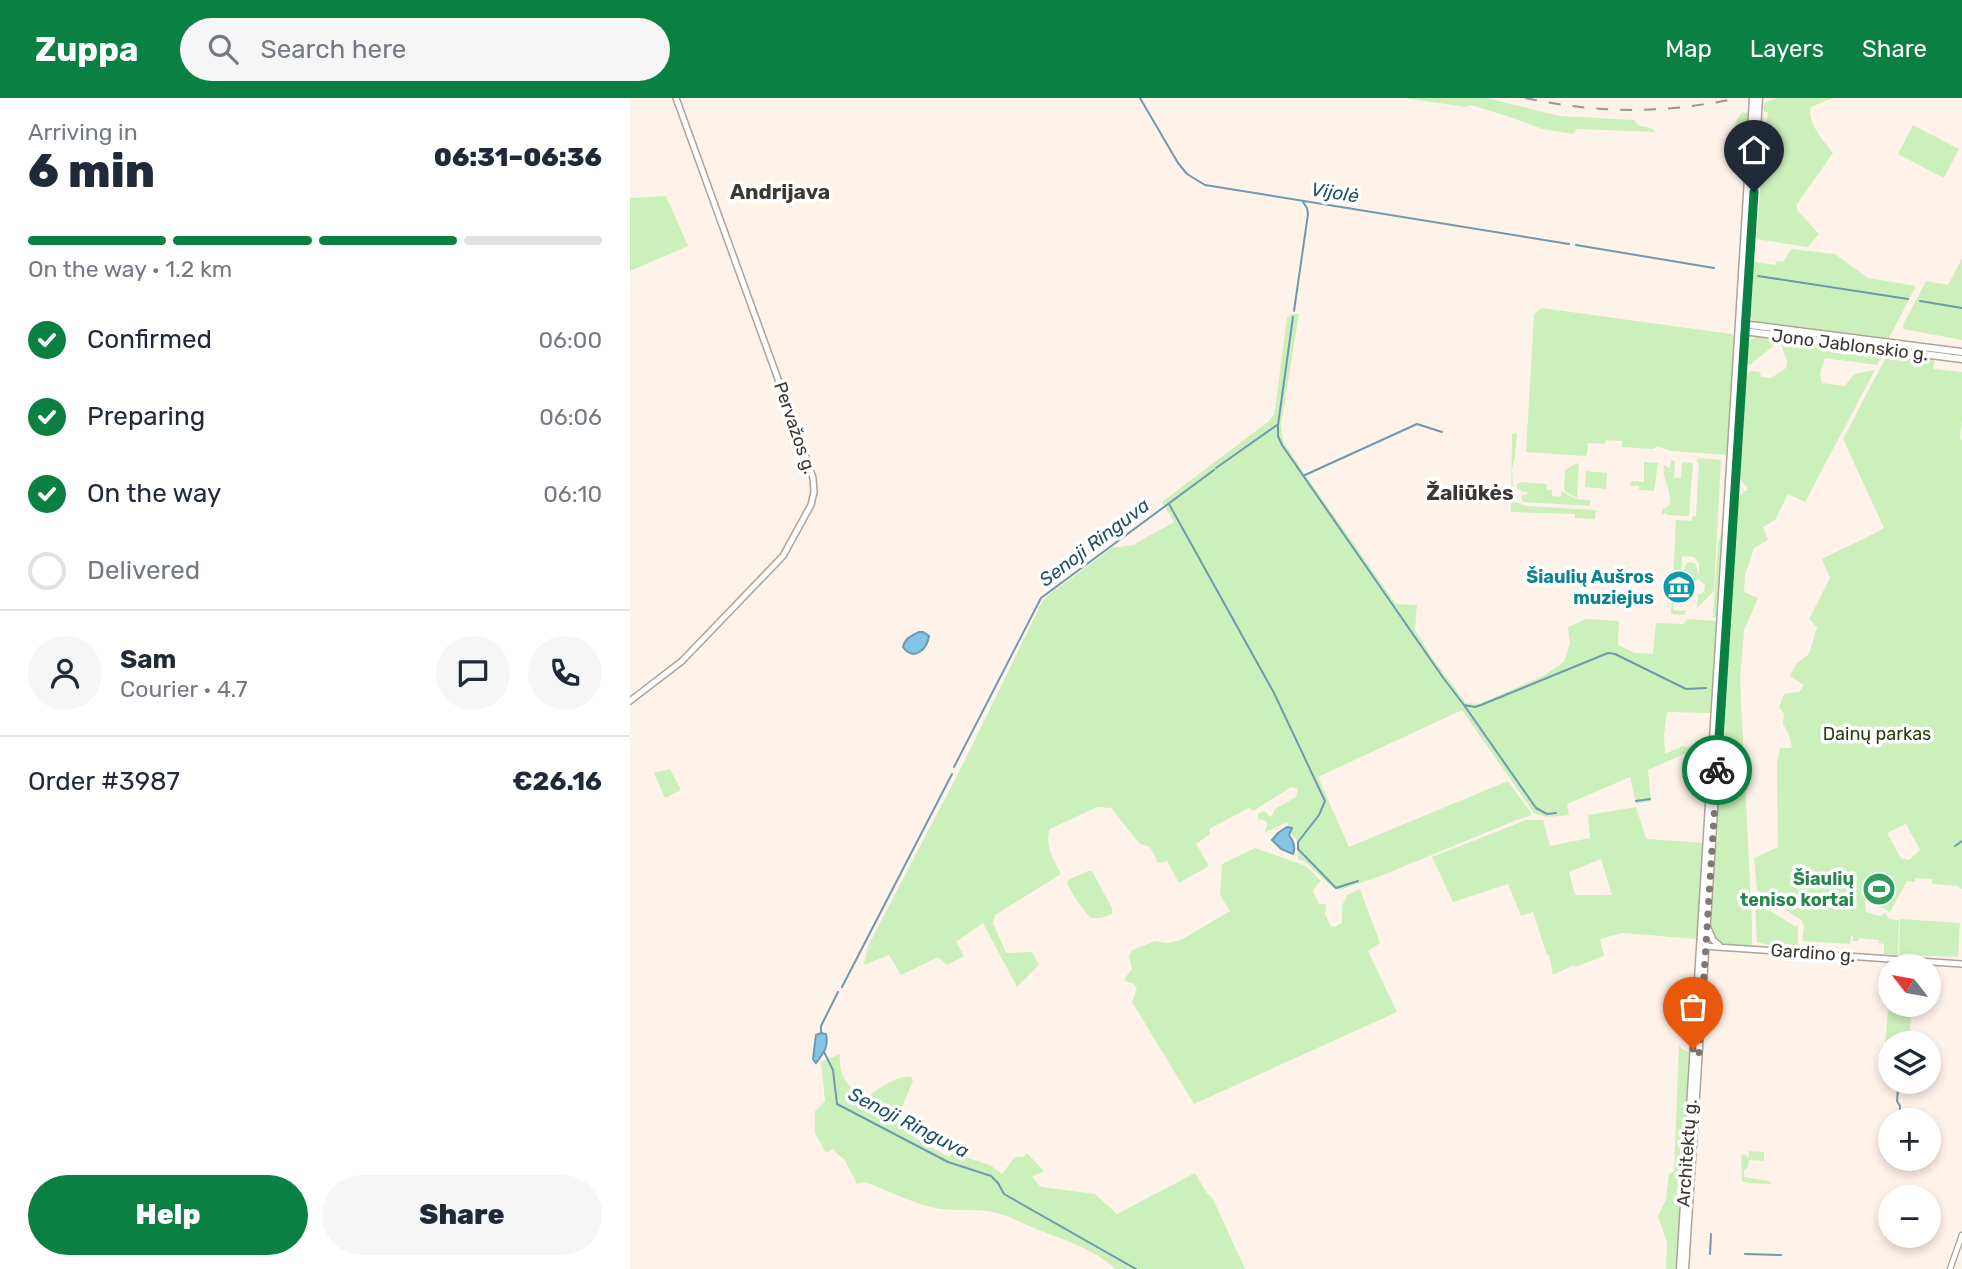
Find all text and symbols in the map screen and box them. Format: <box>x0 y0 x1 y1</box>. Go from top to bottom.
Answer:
search box <box>180 18 670 81</box>
text: Zuppa <box>35 30 138 69</box>
icon: search <box>204 30 242 68</box>
text: Search here <box>260 34 406 65</box>
text: Map <box>1665 35 1712 63</box>
text: Layers <box>1750 35 1824 63</box>
text: Share <box>1862 35 1927 63</box>
text: Arriving in <box>28 118 138 146</box>
pin <box>1724 120 1784 192</box>
icon: home <box>1735 131 1773 169</box>
text: 06:31–06:36 <box>434 142 602 173</box>
text: 6 min <box>28 144 155 199</box>
water label: Vijolė <box>1309 177 1361 208</box>
district label: Andrijava <box>730 179 830 204</box>
text: On the way · 1.2 km <box>28 255 232 283</box>
icon: check <box>28 321 66 359</box>
text: Confirmed <box>87 324 212 355</box>
street label: Jono Jablonskio g. <box>1770 324 1930 366</box>
text: 06:00 <box>538 326 602 354</box>
street label: Pervažos g. <box>769 379 821 477</box>
icon: check <box>28 398 66 436</box>
text: Preparing <box>87 401 205 432</box>
text: 06:06 <box>539 403 602 431</box>
icon: check <box>28 475 66 513</box>
text: On the way <box>87 478 221 509</box>
text: 06:10 <box>543 480 602 508</box>
district label: Žaliūkės <box>1426 480 1514 505</box>
water label: Senoji Ringuva <box>1035 494 1154 591</box>
text: Delivered <box>87 555 200 586</box>
place label: Šiaulių Aušros muziejus <box>1526 566 1654 609</box>
museum icon: Šiaulių Aušros muziejus <box>1660 568 1698 606</box>
button: person <box>28 636 102 710</box>
button: chat <box>436 636 510 710</box>
button: phone <box>528 636 602 710</box>
text: Sam <box>120 644 176 675</box>
text: Courier · 4.7 <box>120 675 247 703</box>
park label: Dainų parkas <box>1823 723 1931 745</box>
courier <box>1682 735 1752 805</box>
icon: bike <box>1698 751 1736 789</box>
text: Order #3987 <box>28 766 180 797</box>
text: €26.16 <box>512 766 602 797</box>
place label: Šiaulių teniso kortai <box>1740 868 1854 911</box>
sports icon: Šiaulių teniso kortai <box>1860 870 1898 908</box>
street label: Gardino g. <box>1770 939 1856 967</box>
north arrow <box>1878 954 1941 1017</box>
map controls <box>1878 954 1941 1248</box>
pin <box>1663 977 1723 1049</box>
icon: bag <box>1674 988 1712 1026</box>
button: layers <box>1878 1031 1941 1094</box>
water label: Senoji Ringuva <box>845 1082 973 1163</box>
street label: Architektų g. <box>1672 1098 1702 1208</box>
button: + <box>1878 1108 1941 1171</box>
button: Help <box>28 1175 308 1255</box>
button: Share <box>322 1175 602 1255</box>
button: − <box>1878 1185 1941 1248</box>

